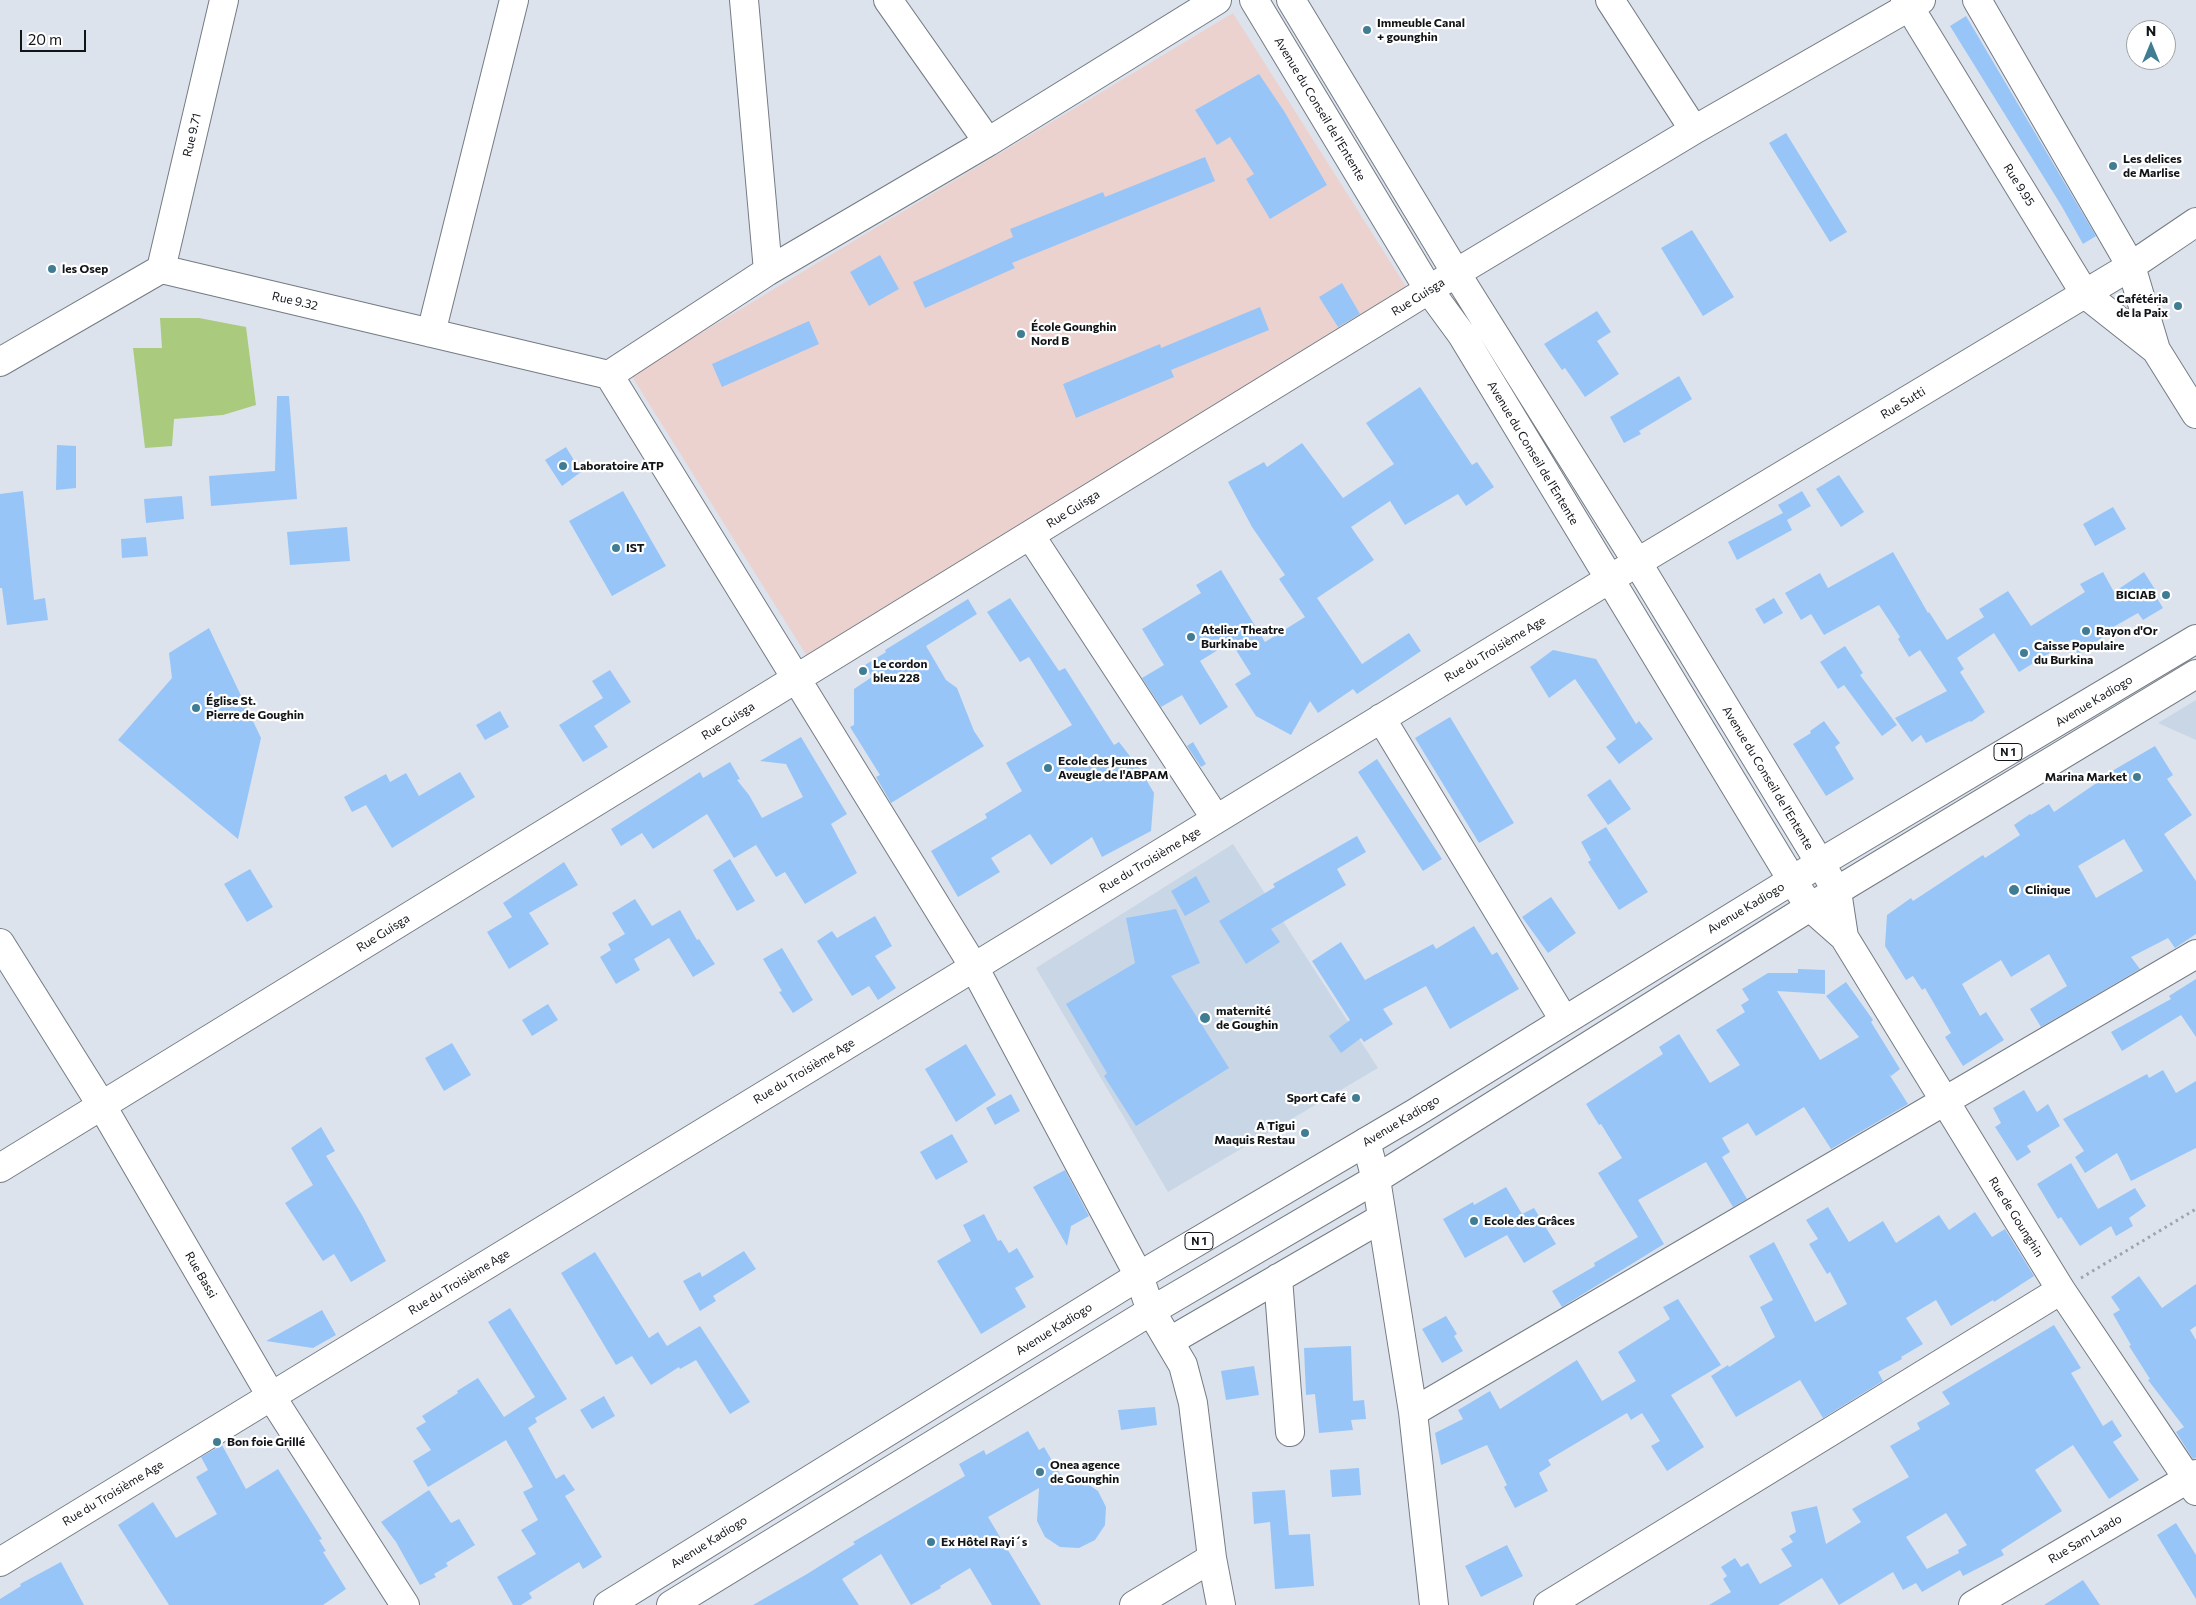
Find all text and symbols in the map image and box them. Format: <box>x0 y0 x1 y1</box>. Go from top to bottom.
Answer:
place label: Immeuble Canal + gounghin <box>1377 16 1465 44</box>
scale bar <box>22 20 89 52</box>
north arrow <box>2126 20 2176 70</box>
text: N <box>2146 22 2156 39</box>
marker: Immeuble Canal + gounghin <box>1361 24 1373 36</box>
text: 20 m <box>28 30 62 48</box>
street label: Avenue du Conseil de l'Entente <box>1271 35 1369 183</box>
street label: Rue 9.71 <box>180 112 204 158</box>
place label: Les delices de Marlise <box>2123 152 2182 180</box>
marker: Les delices de Marlise <box>2107 160 2119 172</box>
street label: Rue 9.95 <box>2000 161 2038 209</box>
place label: les Osep <box>62 262 108 276</box>
marker: les Osep <box>46 263 58 275</box>
street label: Rue Guisga <box>1389 275 1447 319</box>
street label: Rue 9.32 <box>271 289 319 313</box>
place label: Cafétéria de la Paix <box>2116 292 2168 320</box>
marker: Cafétéria de la Paix <box>2172 300 2184 312</box>
place label: École Gounghin Nord B <box>1031 320 1117 348</box>
marker: École Gounghin Nord B <box>1015 328 1027 340</box>
street label: Avenue du Conseil de l'Entente <box>1484 379 1582 527</box>
street label: Rue Sutti <box>1878 384 1928 422</box>
place label: Laboratoire ATP <box>573 459 664 473</box>
marker: Laboratoire ATP <box>557 460 569 472</box>
street label: Rue Guisga <box>1044 487 1102 531</box>
place label: IST <box>626 541 645 555</box>
marker: IST <box>610 542 622 554</box>
place label: BICIAB <box>2116 588 2156 602</box>
marker: BICIAB <box>2160 589 2172 601</box>
street label: Rue du Troisième Age <box>1442 613 1548 685</box>
place label: Atelier Theatre Burkinabe <box>1201 623 1284 651</box>
place label: Rayon d'Or <box>2096 624 2158 638</box>
marker: Rayon d'Or <box>2080 625 2092 637</box>
marker: Atelier Theatre Burkinabe <box>1185 631 1197 643</box>
place label: Caisse Populaire du Burkina <box>2034 639 2124 667</box>
marker: Caisse Populaire du Burkina <box>2018 647 2030 659</box>
place label: Le cordon bleu 228 <box>873 657 927 685</box>
marker: Le cordon bleu 228 <box>857 665 869 677</box>
street label: Avenue Kadiogo <box>2053 672 2135 730</box>
place label: Église St. Pierre de Goughin <box>206 694 304 722</box>
street label: Rue Guisga <box>699 699 757 743</box>
marker: Église St. Pierre de Goughin <box>190 702 202 714</box>
street label: Avenue du Conseil de l'Entente <box>1719 704 1817 852</box>
road number: N 1 <box>1994 744 2022 760</box>
place label: Ecole des Jeunes Aveugle de l'ABPAM <box>1058 754 1169 782</box>
marker: Ecole des Jeunes Aveugle de l'ABPAM <box>1042 762 1054 774</box>
place label: Marina Market <box>2045 770 2127 784</box>
marker: Marina Market <box>2131 771 2143 783</box>
street label: Rue du Troisième Age <box>1097 824 1203 896</box>
street label: Avenue Kadiogo <box>1705 879 1787 937</box>
marker: Clinique <box>2007 883 2021 897</box>
place label: Clinique <box>2025 883 2070 897</box>
street label: Rue Guisga <box>354 911 412 955</box>
place label: maternité de Goughin <box>1216 1004 1278 1032</box>
marker: maternité de Goughin <box>1198 1011 1212 1025</box>
street label: Rue du Troisième Age <box>751 1035 857 1107</box>
place label: Sport Café <box>1287 1091 1346 1105</box>
marker: Sport Café <box>1350 1092 1362 1104</box>
street label: Avenue Kadiogo <box>1360 1092 1442 1150</box>
place label: A Tigui Maquis Restau <box>1214 1119 1295 1147</box>
marker: A Tigui Maquis Restau <box>1299 1127 1311 1139</box>
street label: Rue de Gounghin <box>1986 1174 2046 1260</box>
place label: Ecole des Grâces <box>1484 1214 1575 1228</box>
marker: Ecole des Grâces <box>1468 1215 1480 1227</box>
road number: N 1 <box>1185 1232 1213 1250</box>
street label: Rue du Troisième Age <box>406 1246 512 1318</box>
street label: Rue Bassi <box>182 1249 220 1301</box>
street label: Avenue Kadiogo <box>1013 1300 1095 1358</box>
place label: Bon foie Grillé <box>227 1435 305 1449</box>
marker: Bon foie Grillé <box>211 1436 223 1448</box>
street label: Rue du Troisième Age <box>60 1457 166 1529</box>
place label: Onea agence de Gounghin <box>1050 1458 1120 1486</box>
marker: Onea agence de Gounghin <box>1034 1466 1046 1478</box>
street label: Rue Sam Laado <box>2046 1511 2124 1567</box>
street label: Avenue Kadiogo <box>668 1513 750 1571</box>
place label: Ex Hôtel Rayi´s <box>941 1535 1027 1549</box>
marker: Ex Hôtel Rayi´s <box>925 1536 937 1548</box>

